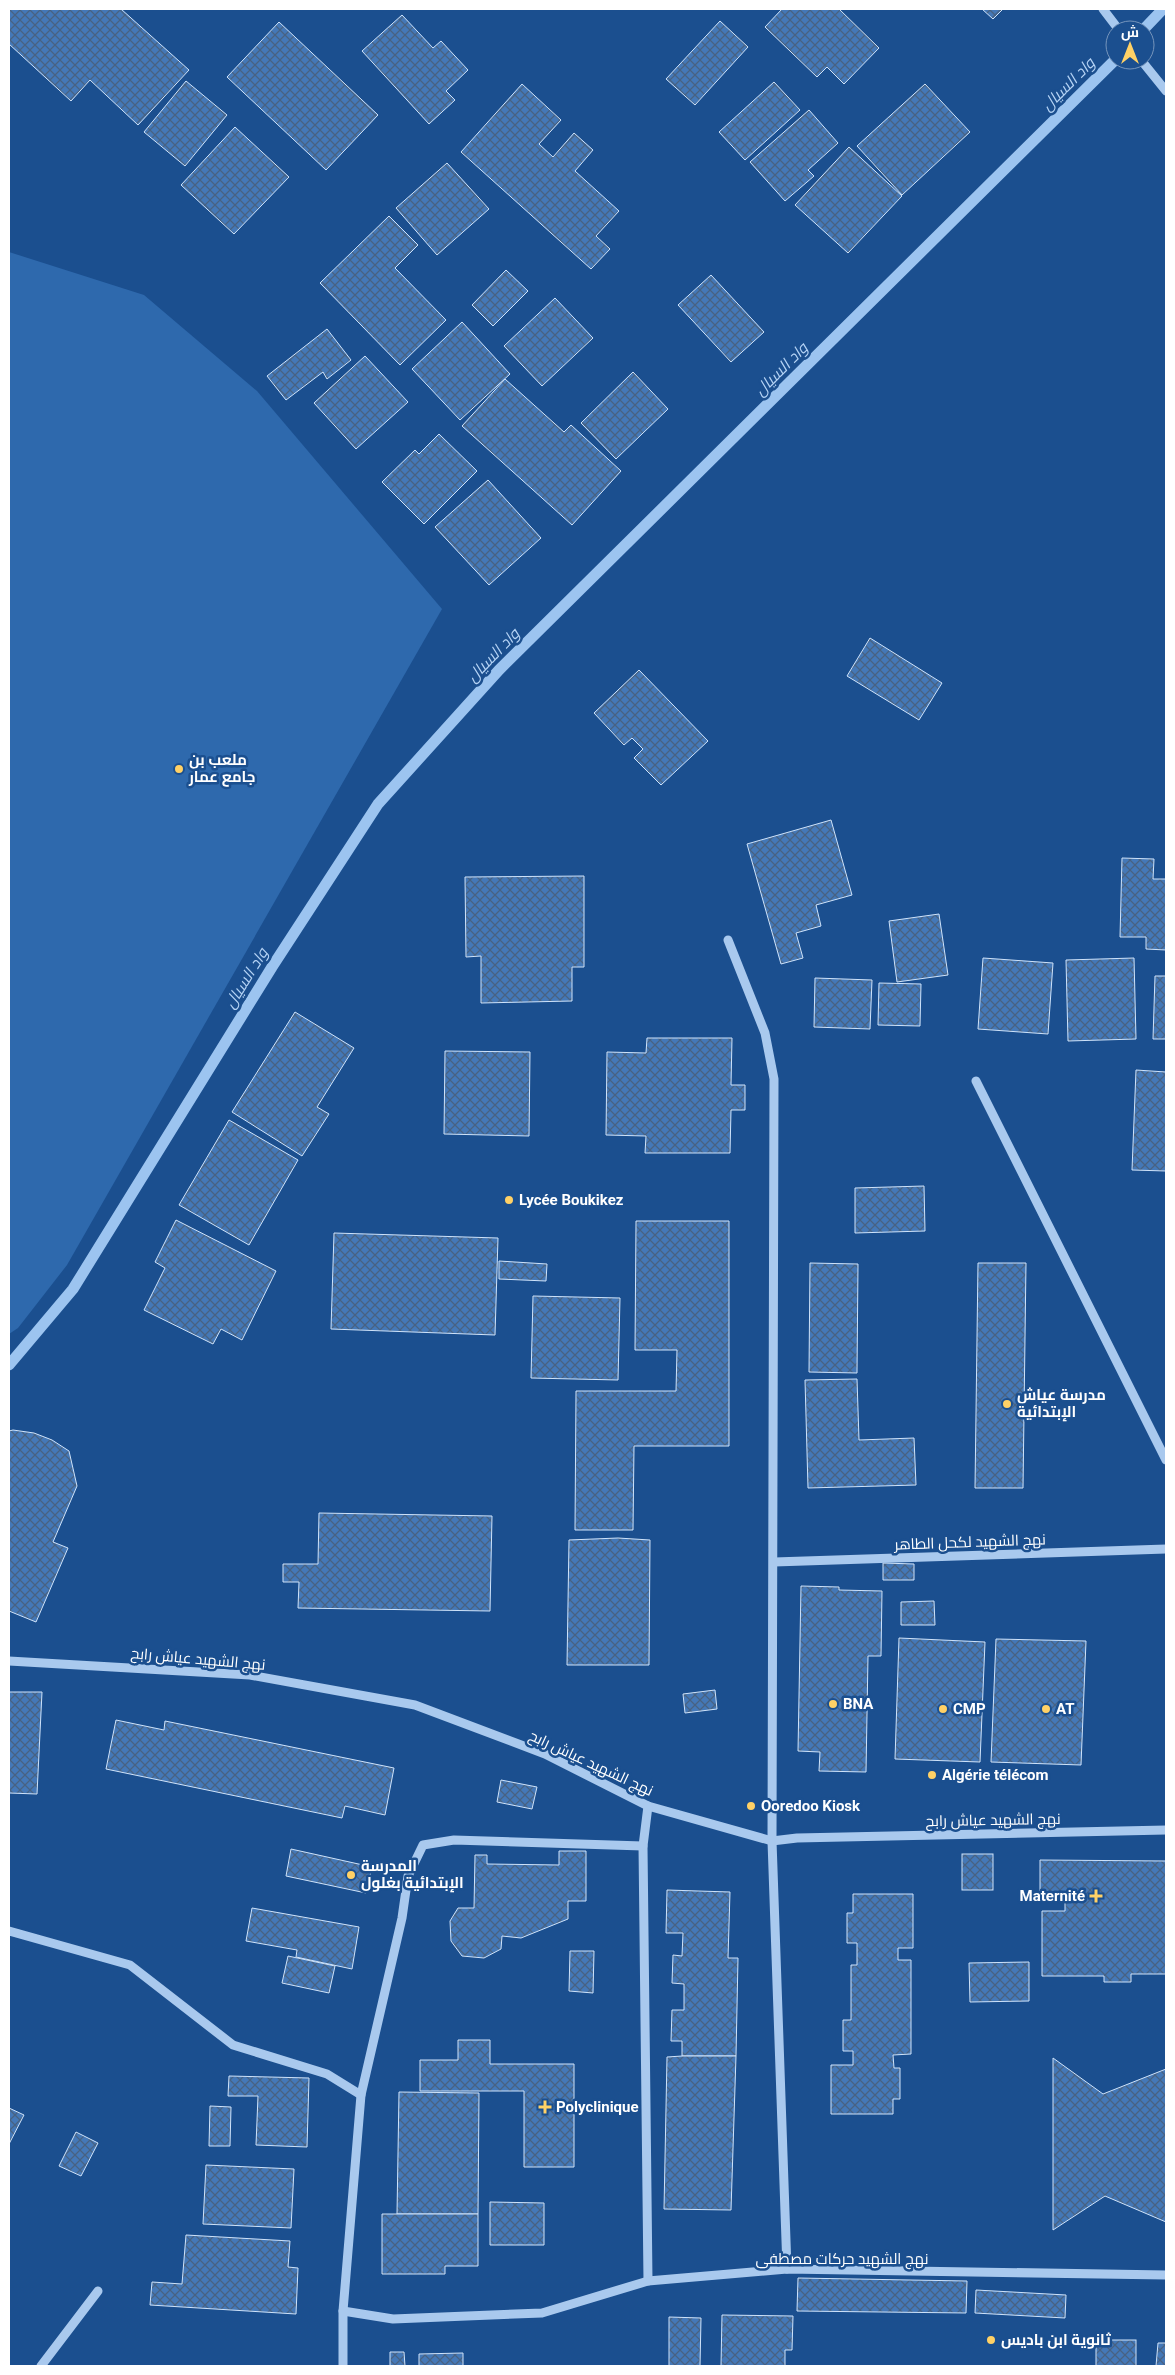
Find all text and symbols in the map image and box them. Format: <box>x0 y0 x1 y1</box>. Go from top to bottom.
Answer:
north arrow <box>1105 20 1155 70</box>
text: ش <box>1121 24 1139 41</box>
water label: واد السيال <box>1038 53 1099 114</box>
water label: واد السيال <box>751 338 812 399</box>
water label: واد السيال <box>463 623 524 686</box>
place label: ملعب بن جامع عمار <box>188 751 255 787</box>
marker: ملعب بن جامع عمار <box>173 763 185 775</box>
water label: واد السيال <box>220 943 273 1012</box>
place label: Lycée Boukikez <box>519 1191 624 1209</box>
marker: Lycée Boukikez <box>503 1194 515 1206</box>
place label: مدرسة عياش الإبتدائية <box>1017 1386 1106 1422</box>
marker: مدرسة عياش الإبتدائية <box>1001 1398 1013 1410</box>
street label: نهج الشهيد لكحل الطاهر <box>893 1530 1046 1556</box>
street label: نهج الشهيد عياش رابح <box>130 1644 266 1676</box>
place label: BNA <box>843 1695 874 1713</box>
marker: BNA <box>827 1698 839 1710</box>
place label: CMP <box>953 1700 986 1718</box>
place label: AT <box>1056 1700 1074 1718</box>
marker: CMP <box>937 1703 949 1715</box>
marker: AT <box>1040 1703 1052 1715</box>
street label: نهج الشهيد عياش رابح <box>525 1726 656 1802</box>
place label: Algérie télécom <box>942 1766 1049 1784</box>
marker: Algérie télécom <box>926 1769 938 1781</box>
place label: Ooredoo Kiosk <box>761 1797 861 1815</box>
marker: Ooredoo Kiosk <box>745 1800 757 1812</box>
street label: نهج الشهيد عياش رابح <box>925 1810 1061 1832</box>
place label: المدرسة الإبتدائية بغلول <box>361 1857 464 1893</box>
marker: المدرسة الإبتدائية بغلول <box>345 1869 357 1881</box>
place label: Maternité <box>1020 1887 1085 1905</box>
marker: Maternité <box>1089 1889 1103 1903</box>
place label: Polyclinique <box>556 2098 639 2116</box>
marker: Polyclinique <box>538 2100 552 2114</box>
street label: نهج الشهيد حركات مصطفى <box>756 2250 928 2270</box>
place label: ثانوية ابن باديس <box>1001 2331 1111 2349</box>
marker: ثانوية ابن باديس <box>985 2334 997 2346</box>

